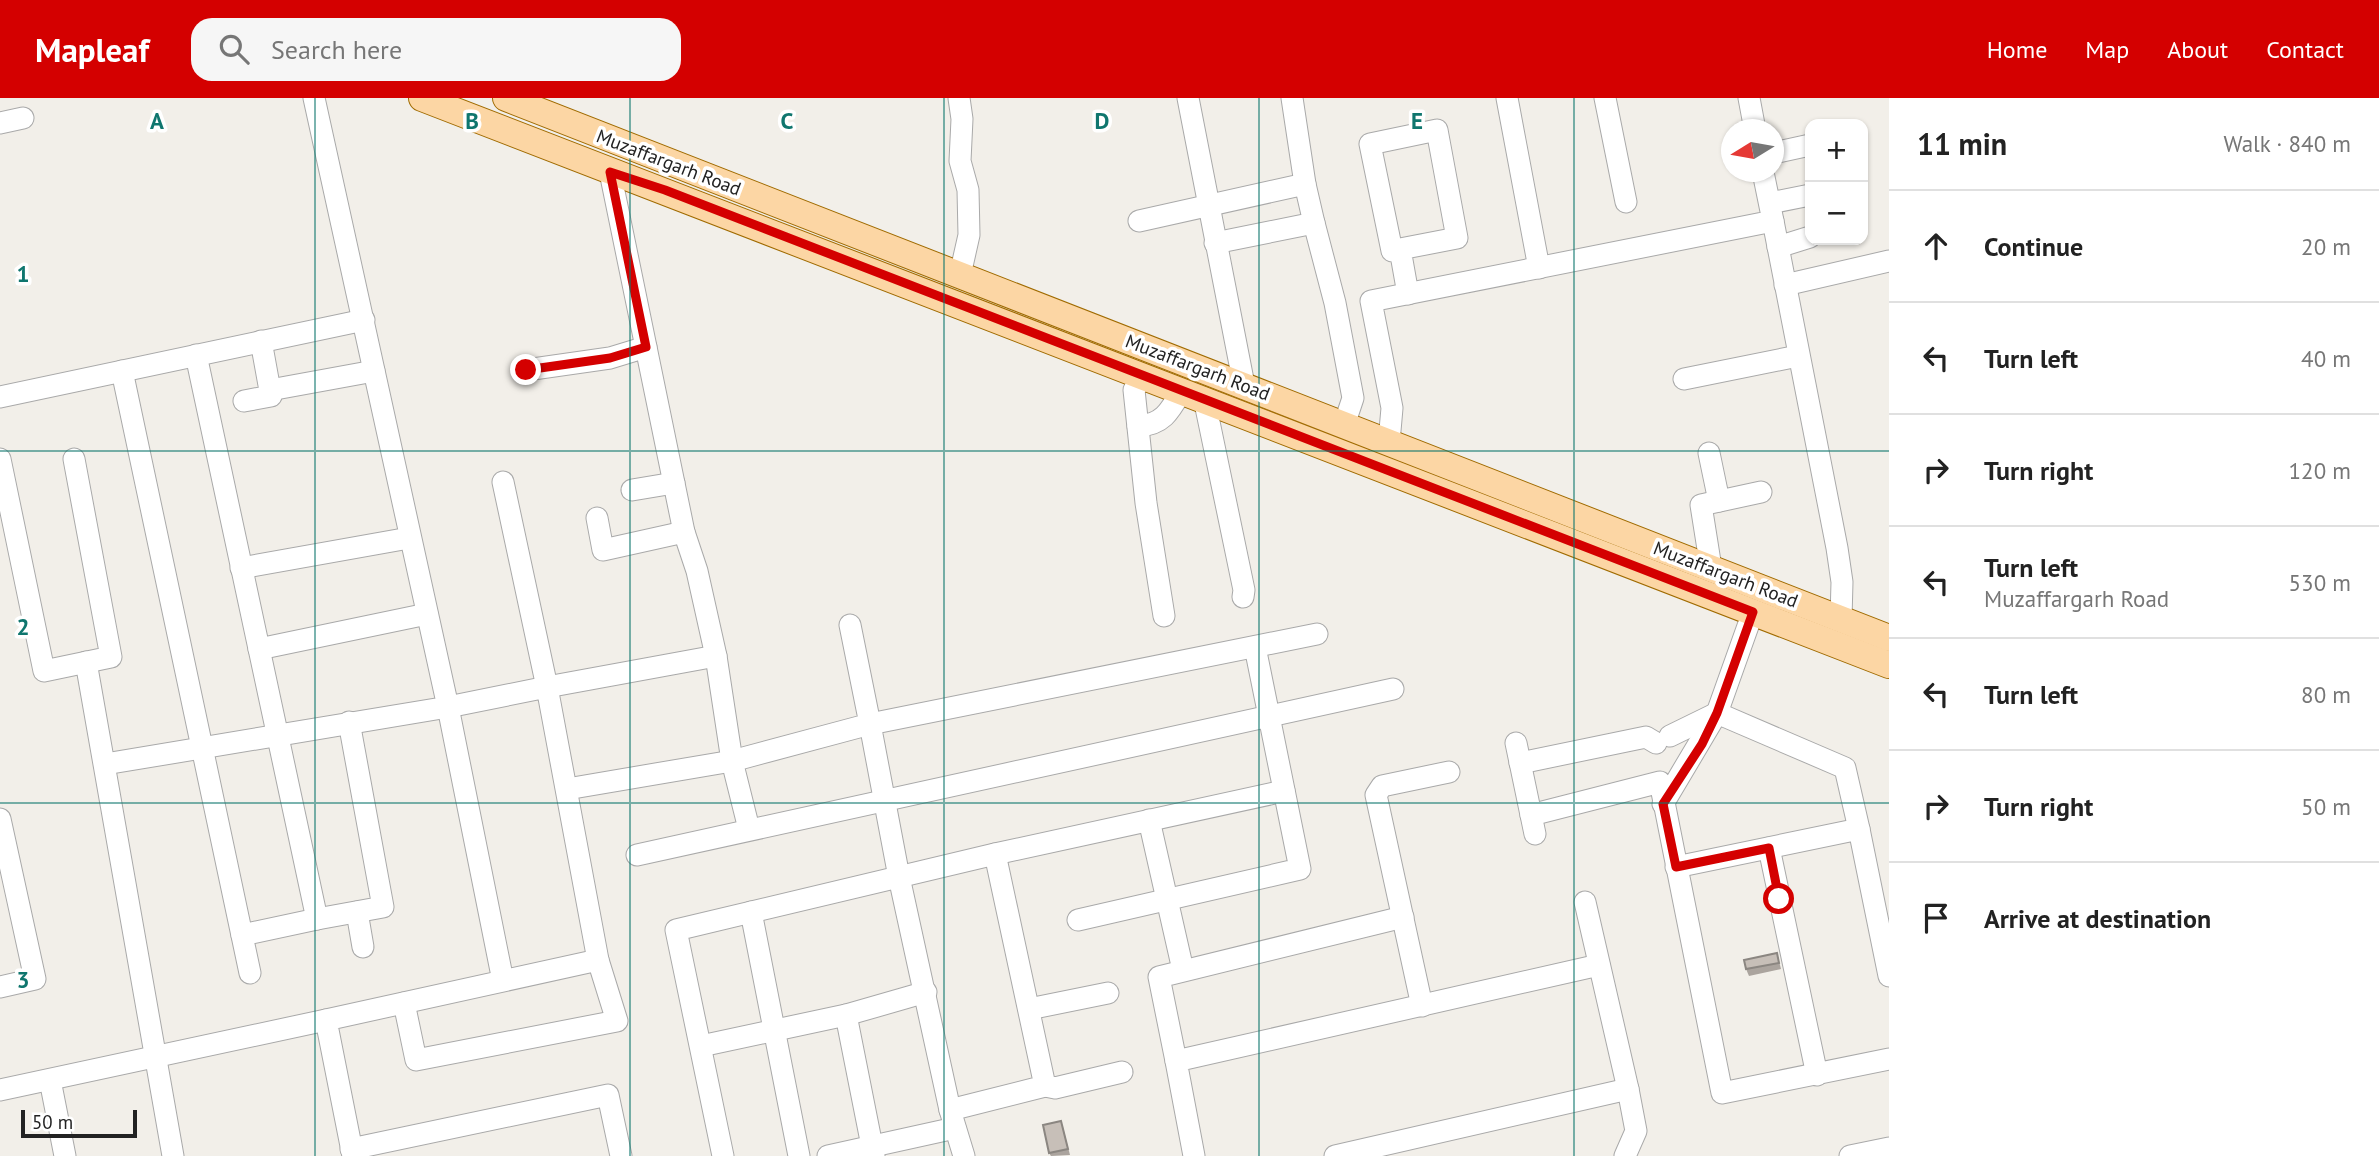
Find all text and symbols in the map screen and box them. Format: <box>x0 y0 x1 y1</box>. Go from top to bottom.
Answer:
search box <box>191 18 681 81</box>
text: Mapleaf <box>35 28 149 71</box>
icon: search <box>215 30 253 68</box>
text: Search here <box>271 33 402 66</box>
text: Home <box>1987 34 2047 65</box>
text: Map <box>2085 34 2129 65</box>
text: About <box>2167 34 2228 65</box>
text: Contact <box>2266 34 2344 65</box>
text: A <box>150 106 164 135</box>
text: B <box>465 106 479 135</box>
text: C <box>781 106 794 135</box>
text: D <box>1095 106 1109 135</box>
text: E <box>1411 106 1423 135</box>
north arrow <box>1721 119 1784 182</box>
map controls <box>1805 119 1868 245</box>
button: + <box>1805 119 1868 182</box>
street label: Muzaffargarh Road <box>593 123 745 201</box>
text: 11 min <box>1917 124 2007 163</box>
text: Walk · 840 m <box>2224 129 2351 158</box>
button: − <box>1805 182 1868 245</box>
icon: ahead <box>1917 227 1955 265</box>
text: Continue <box>1984 230 2083 263</box>
text: 20 m <box>2301 232 2351 261</box>
text: 1 <box>16 259 30 288</box>
street label: Muzaffargarh Road <box>1122 328 1274 406</box>
icon: left <box>1917 339 1955 377</box>
text: Turn left <box>1984 342 2078 375</box>
text: 40 m <box>2301 344 2351 373</box>
route end <box>510 354 541 385</box>
icon: right <box>1917 451 1955 489</box>
text: Turn right <box>1984 454 2093 487</box>
text: 120 m <box>2289 456 2351 485</box>
street label: Muzaffargarh Road <box>1650 535 1802 613</box>
text: Turn left <box>1984 551 2078 584</box>
icon: left <box>1917 563 1955 601</box>
text: 530 m <box>2289 568 2351 597</box>
text: Muzaffargarh Road <box>1984 584 2169 613</box>
text: 2 <box>16 612 30 641</box>
icon: left <box>1917 675 1955 713</box>
text: Turn left <box>1984 678 2078 711</box>
text: 80 m <box>2301 680 2351 709</box>
icon: right <box>1917 787 1955 825</box>
text: Turn right <box>1984 790 2093 823</box>
text: 50 m <box>2301 792 2351 821</box>
route start <box>1763 883 1794 914</box>
icon: arrive <box>1917 899 1955 937</box>
text: Arrive at destination <box>1984 902 2211 935</box>
text: 3 <box>16 965 30 994</box>
scale bar <box>21 1107 136 1139</box>
text: 50 m <box>32 1110 73 1134</box>

